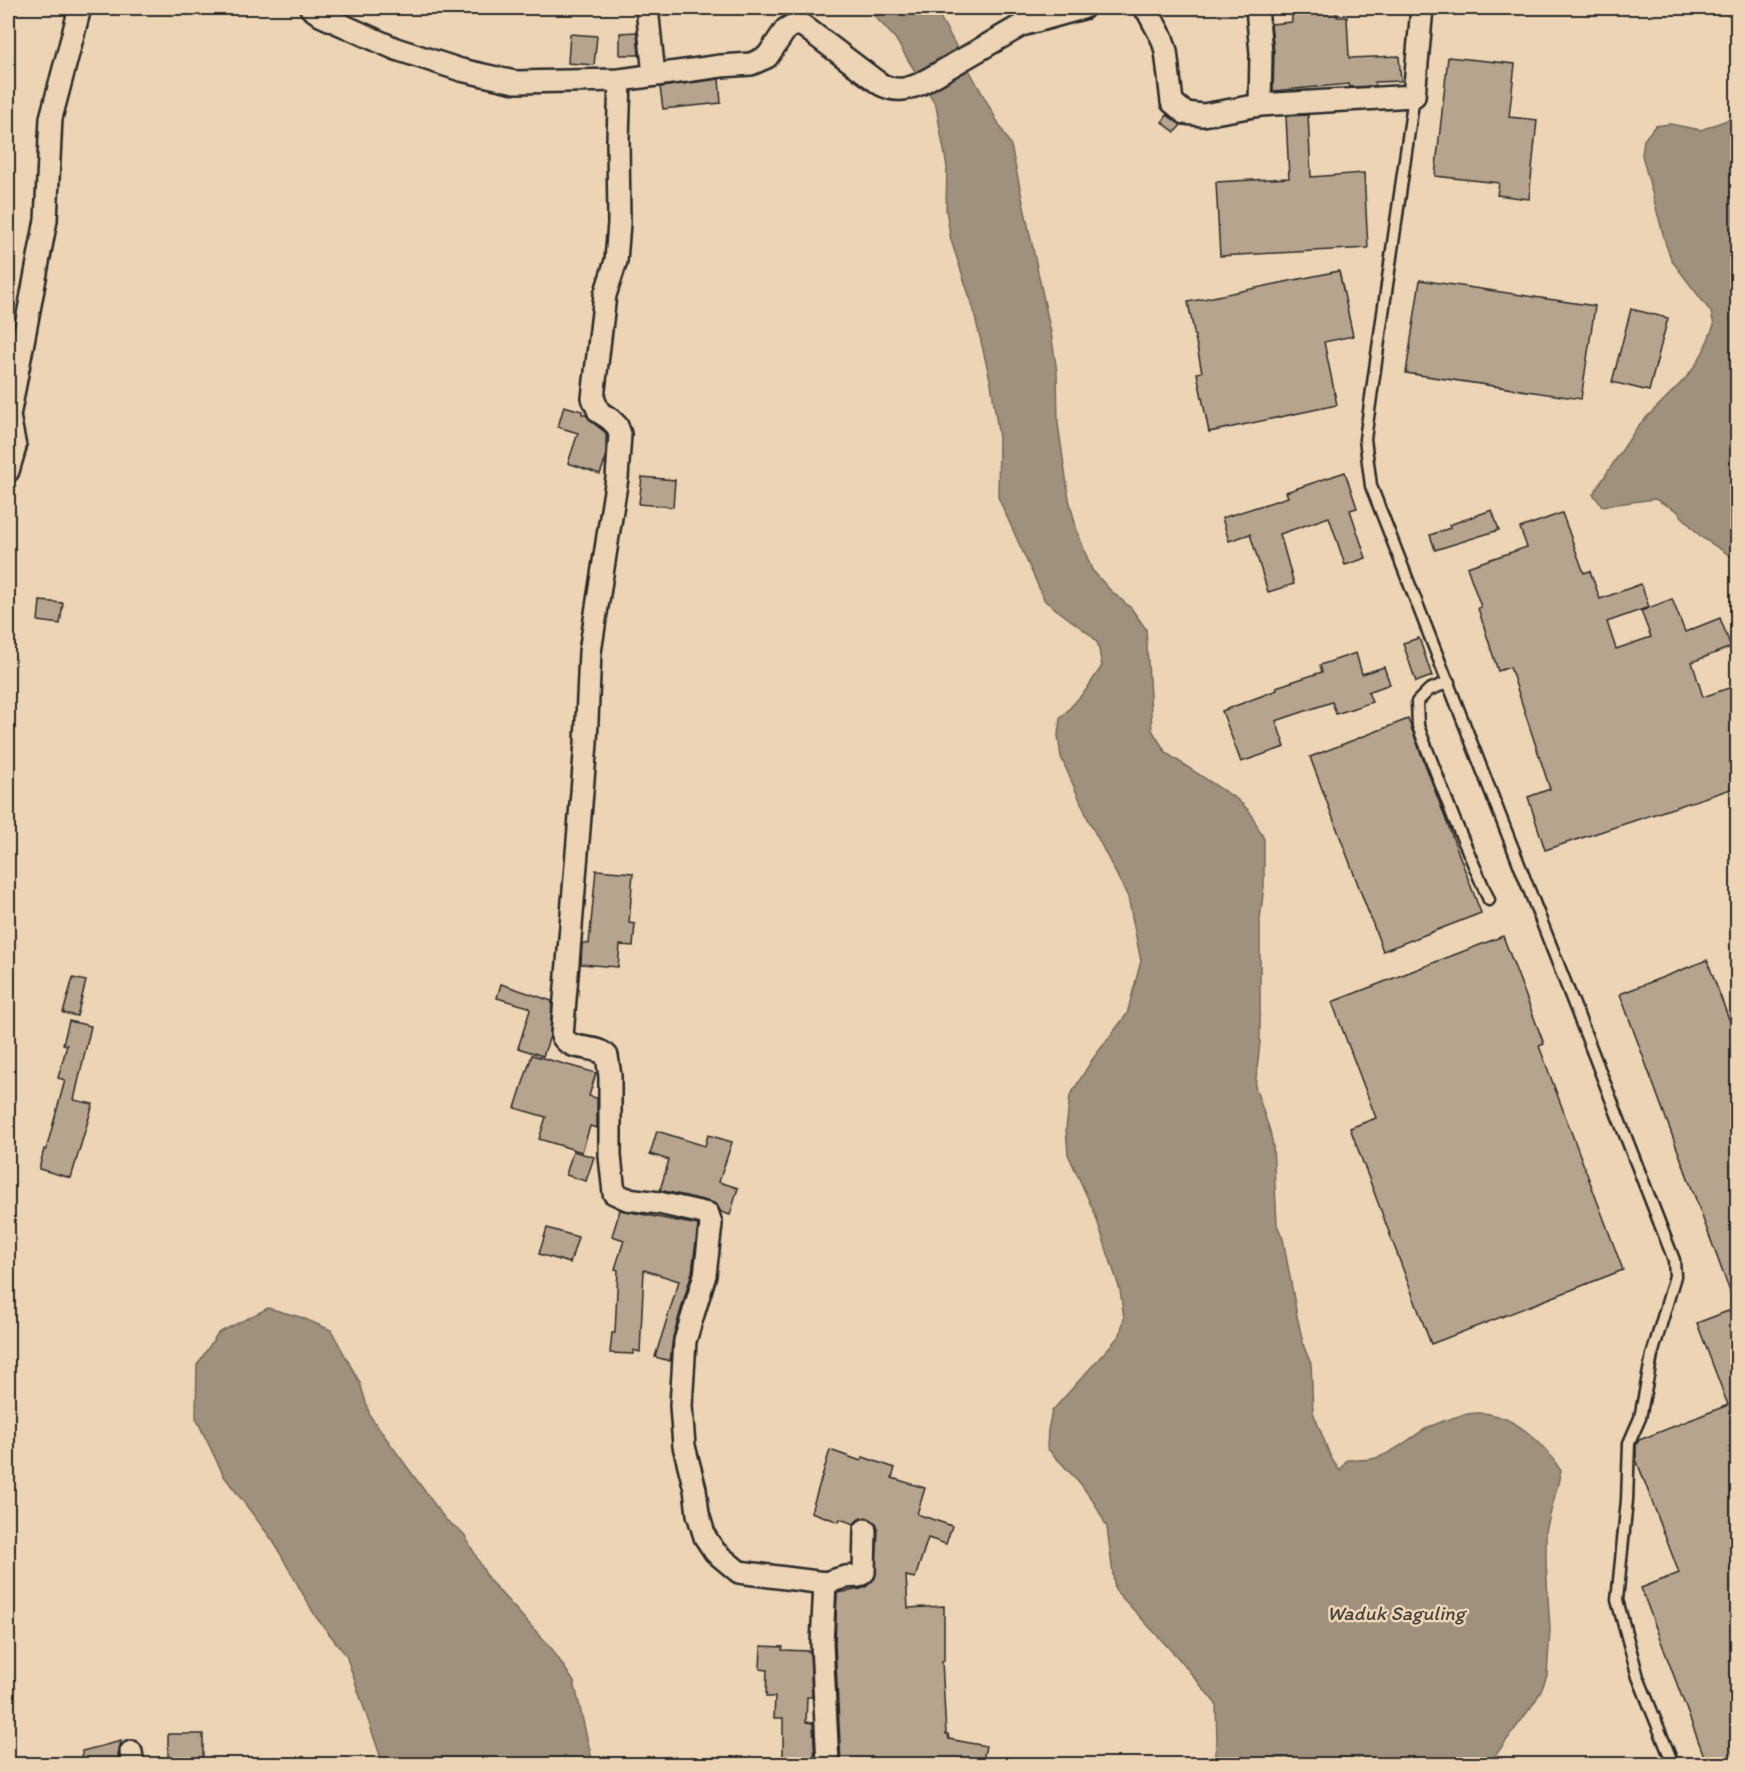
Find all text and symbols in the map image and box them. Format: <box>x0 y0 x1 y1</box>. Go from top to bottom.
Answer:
water label: Waduk Saguling <box>1327 1601 1468 1625</box>

